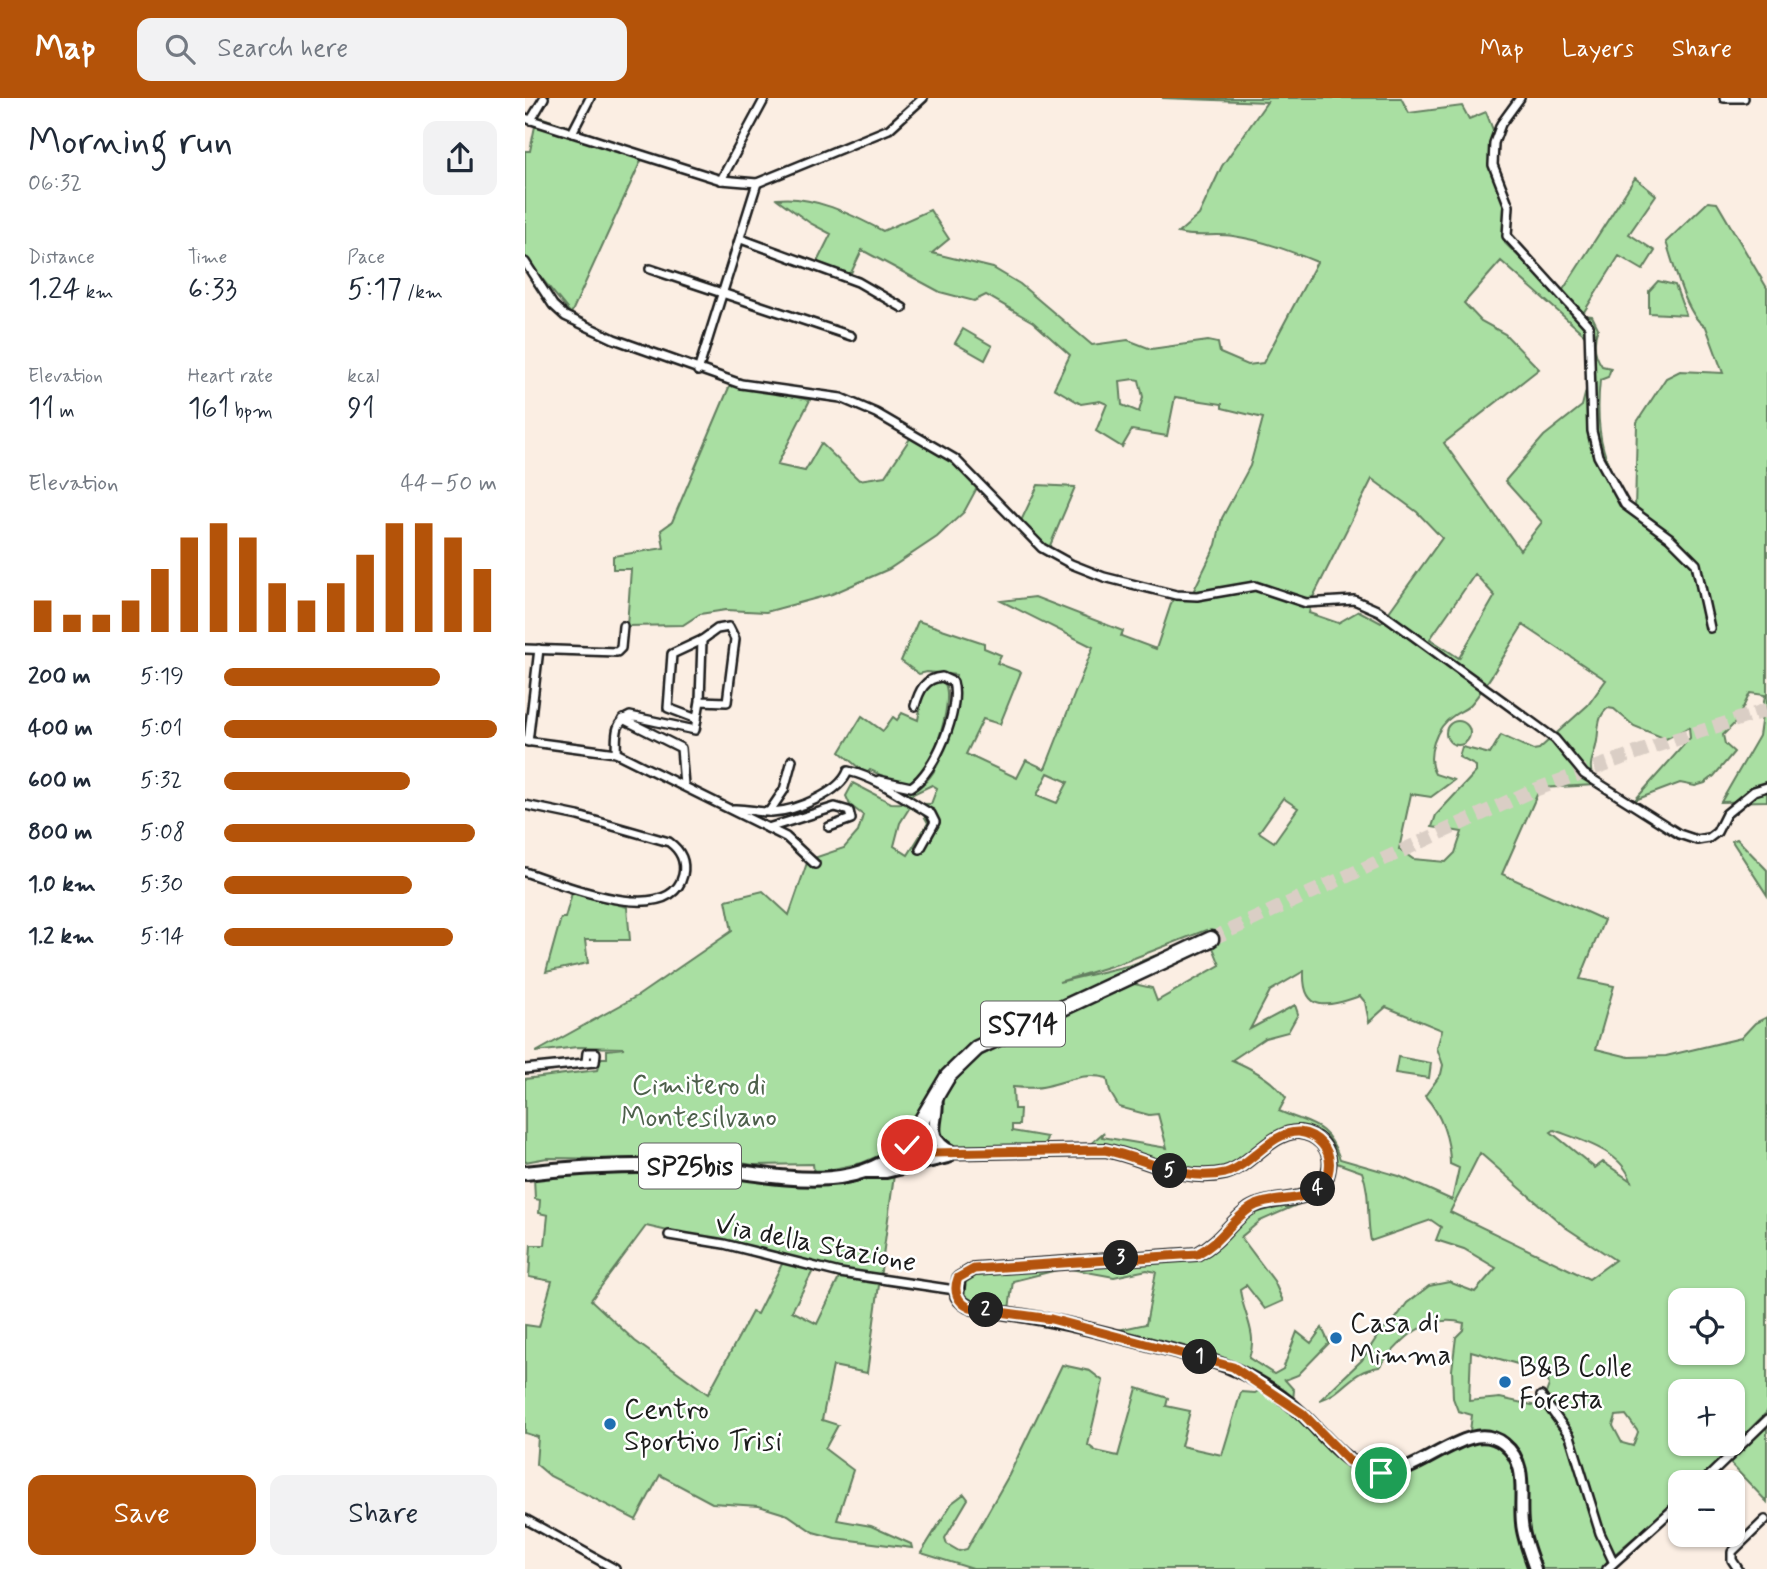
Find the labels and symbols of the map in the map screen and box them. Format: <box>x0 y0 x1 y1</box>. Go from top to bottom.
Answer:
road number: SS714 <box>981 1001 1065 1046</box>
park label: Cimitero di Montesilvano <box>621 1068 777 1137</box>
pin <box>877 1115 937 1175</box>
road number: SP25bis <box>639 1144 741 1189</box>
pin: 5 <box>1153 1154 1187 1188</box>
pin: 4 <box>1301 1172 1335 1206</box>
street label: Via della Stazione <box>712 1207 919 1282</box>
pin: 3 <box>1103 1240 1139 1276</box>
pin: 2 <box>969 1292 1003 1328</box>
place label: Casa di Mimma <box>1350 1306 1451 1375</box>
marker: Casa di Mimma <box>1328 1330 1344 1346</box>
pin: 1 <box>1183 1340 1217 1374</box>
place label: B&B Colle Foresta <box>1519 1350 1632 1419</box>
marker: B&B Colle Foresta <box>1497 1374 1513 1390</box>
place label: Centro Sportivo Trisi <box>624 1392 782 1461</box>
marker: Centro Sportivo Trisi <box>602 1416 618 1432</box>
pin <box>1351 1443 1411 1503</box>

